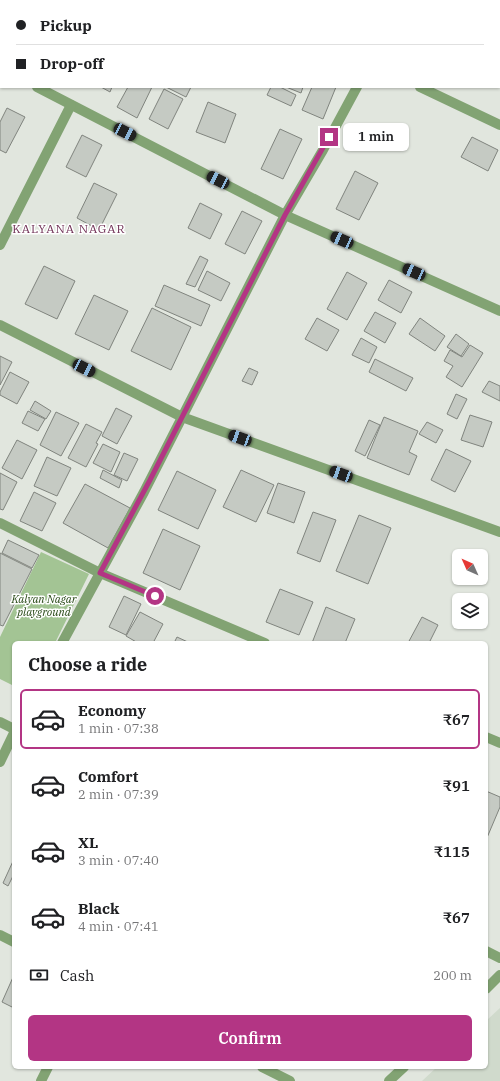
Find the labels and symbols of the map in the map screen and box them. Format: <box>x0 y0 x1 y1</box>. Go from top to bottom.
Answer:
car <box>112 121 138 143</box>
callout: 1 min <box>343 123 409 151</box>
route end <box>320 128 338 146</box>
car <box>205 169 231 191</box>
district label: KALYANA NAGAR <box>12 221 126 236</box>
car <box>329 230 355 250</box>
car <box>401 262 427 282</box>
car <box>71 357 97 379</box>
car <box>227 428 253 448</box>
car <box>328 464 354 484</box>
north arrow <box>452 549 488 585</box>
route start <box>146 587 164 605</box>
park label: Kalyan Nagar playground <box>10 592 78 619</box>

